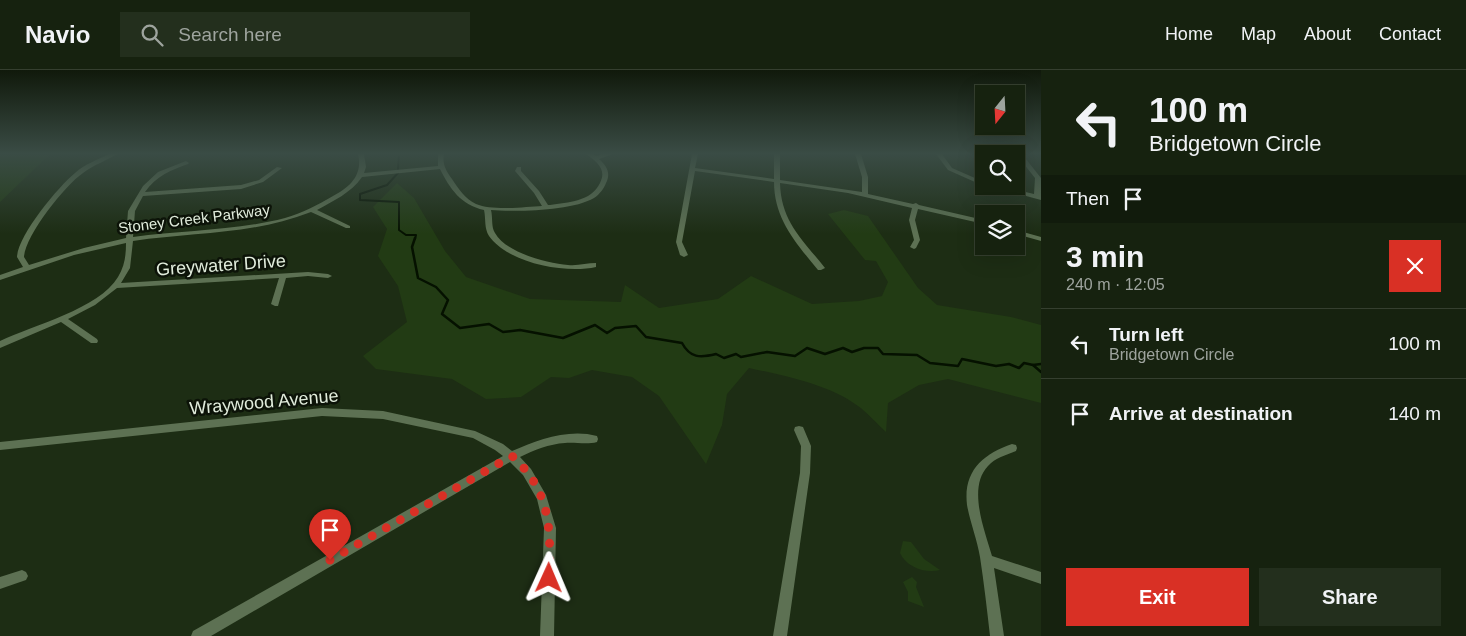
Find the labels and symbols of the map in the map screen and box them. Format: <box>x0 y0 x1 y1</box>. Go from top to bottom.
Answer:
north arrow <box>975 85 1025 135</box>
street label: Stoney Creek Parkway <box>117 201 271 236</box>
street label: Greywater Drive <box>155 250 287 280</box>
street label: Wraywood Avenue <box>189 386 339 418</box>
pin <box>309 509 351 560</box>
position arrow <box>522 551 574 603</box>

